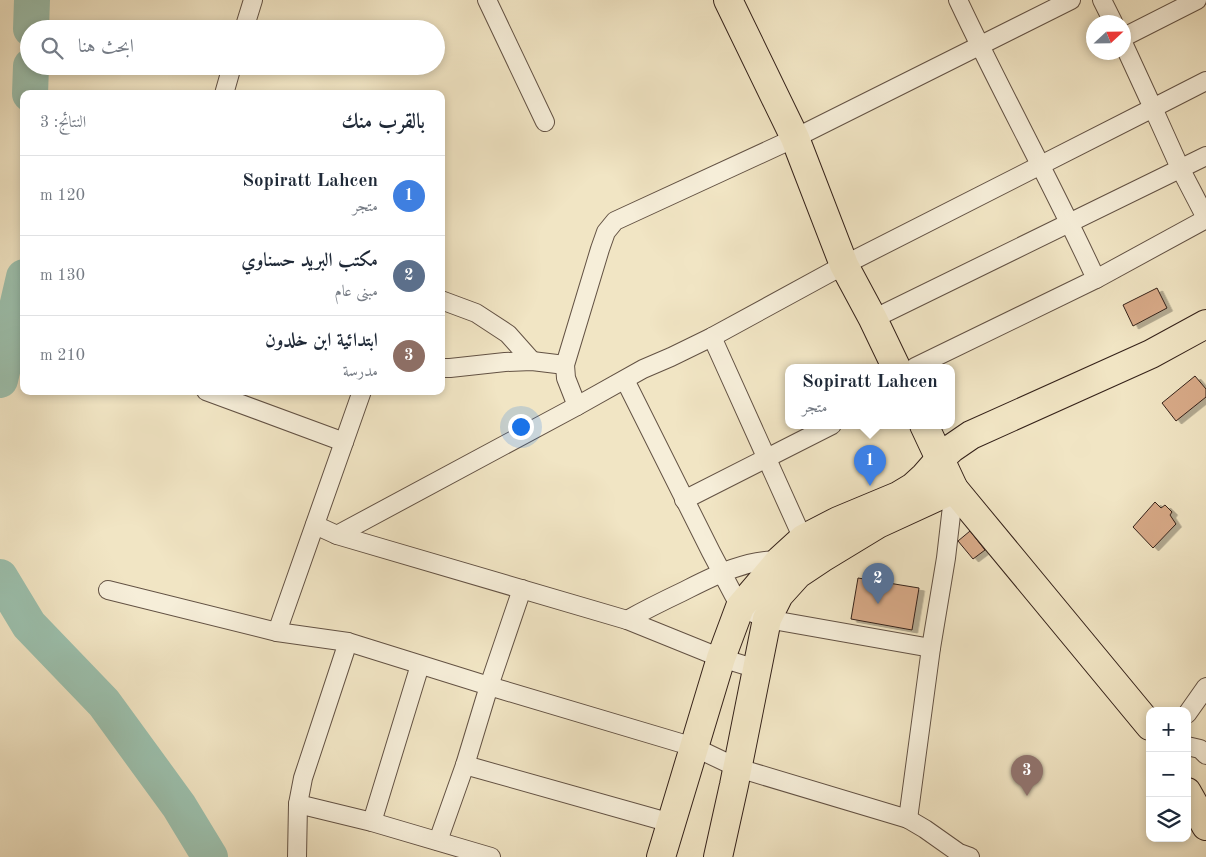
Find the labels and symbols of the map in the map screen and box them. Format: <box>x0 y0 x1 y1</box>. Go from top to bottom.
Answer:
north arrow <box>1086 15 1131 60</box>
your location <box>508 414 534 440</box>
pin: 1 <box>854 445 886 486</box>
pin: 2 <box>862 563 894 604</box>
pin: 3 <box>1011 755 1043 796</box>

